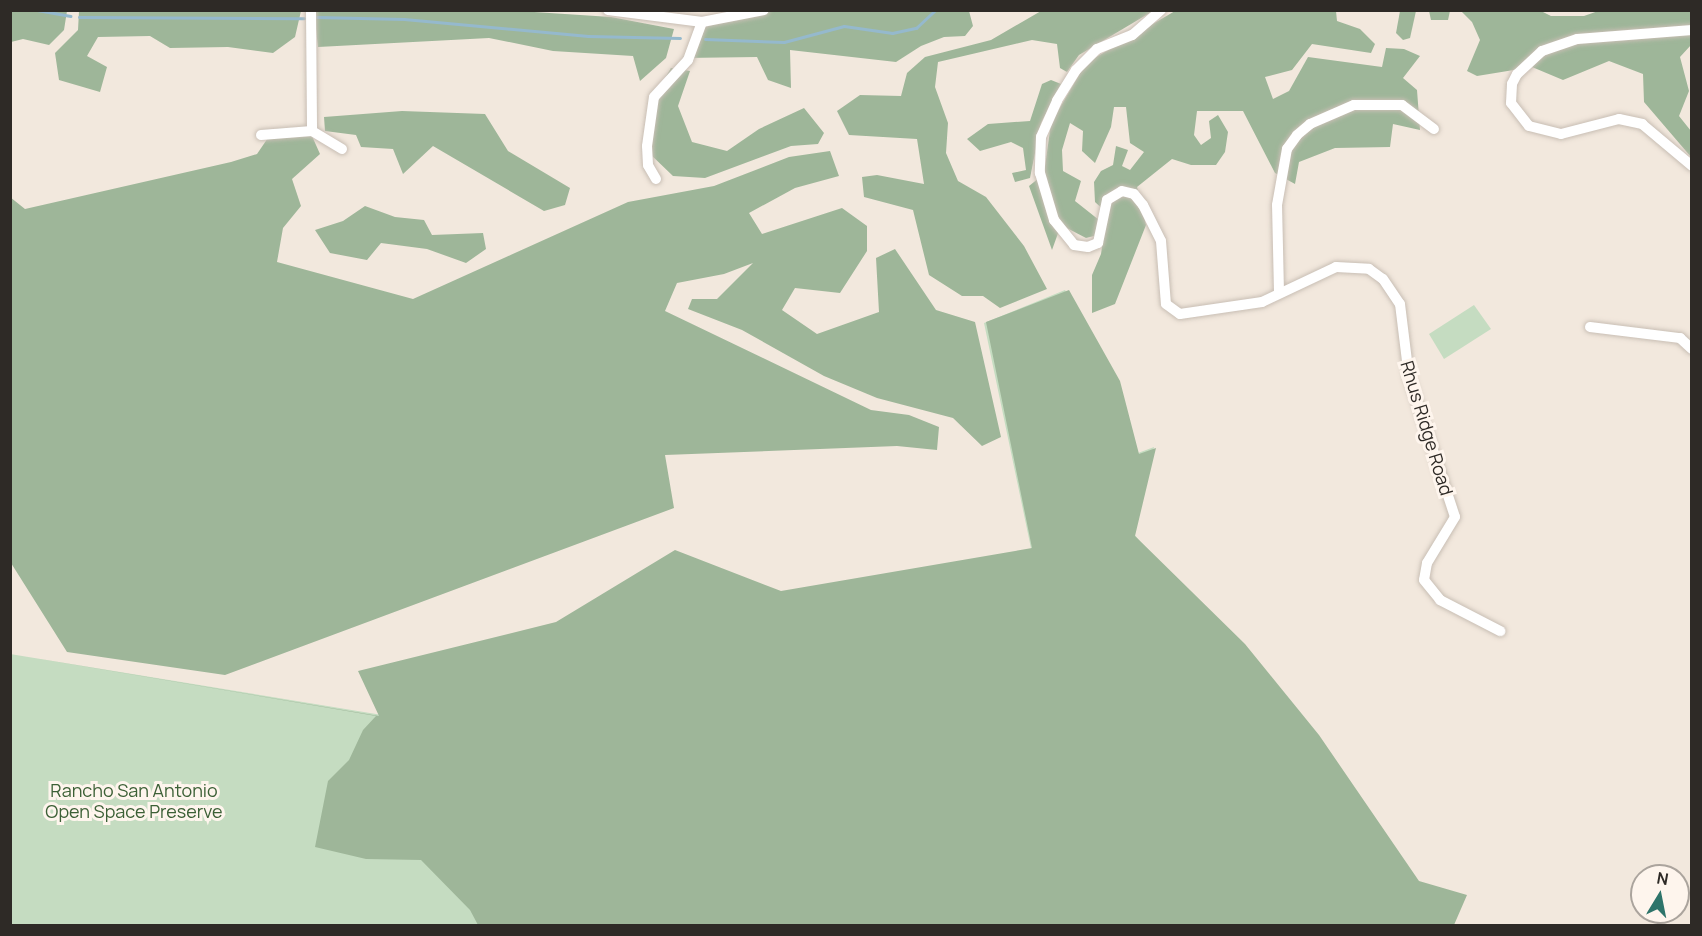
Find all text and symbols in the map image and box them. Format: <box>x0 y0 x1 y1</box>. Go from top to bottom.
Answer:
street label: Rhus Ridge Road <box>1396 358 1458 498</box>
park label: Rancho San Antonio Open Space Preserve <box>45 780 223 822</box>
north arrow <box>1630 864 1690 924</box>
text: N <box>1655 866 1670 890</box>

